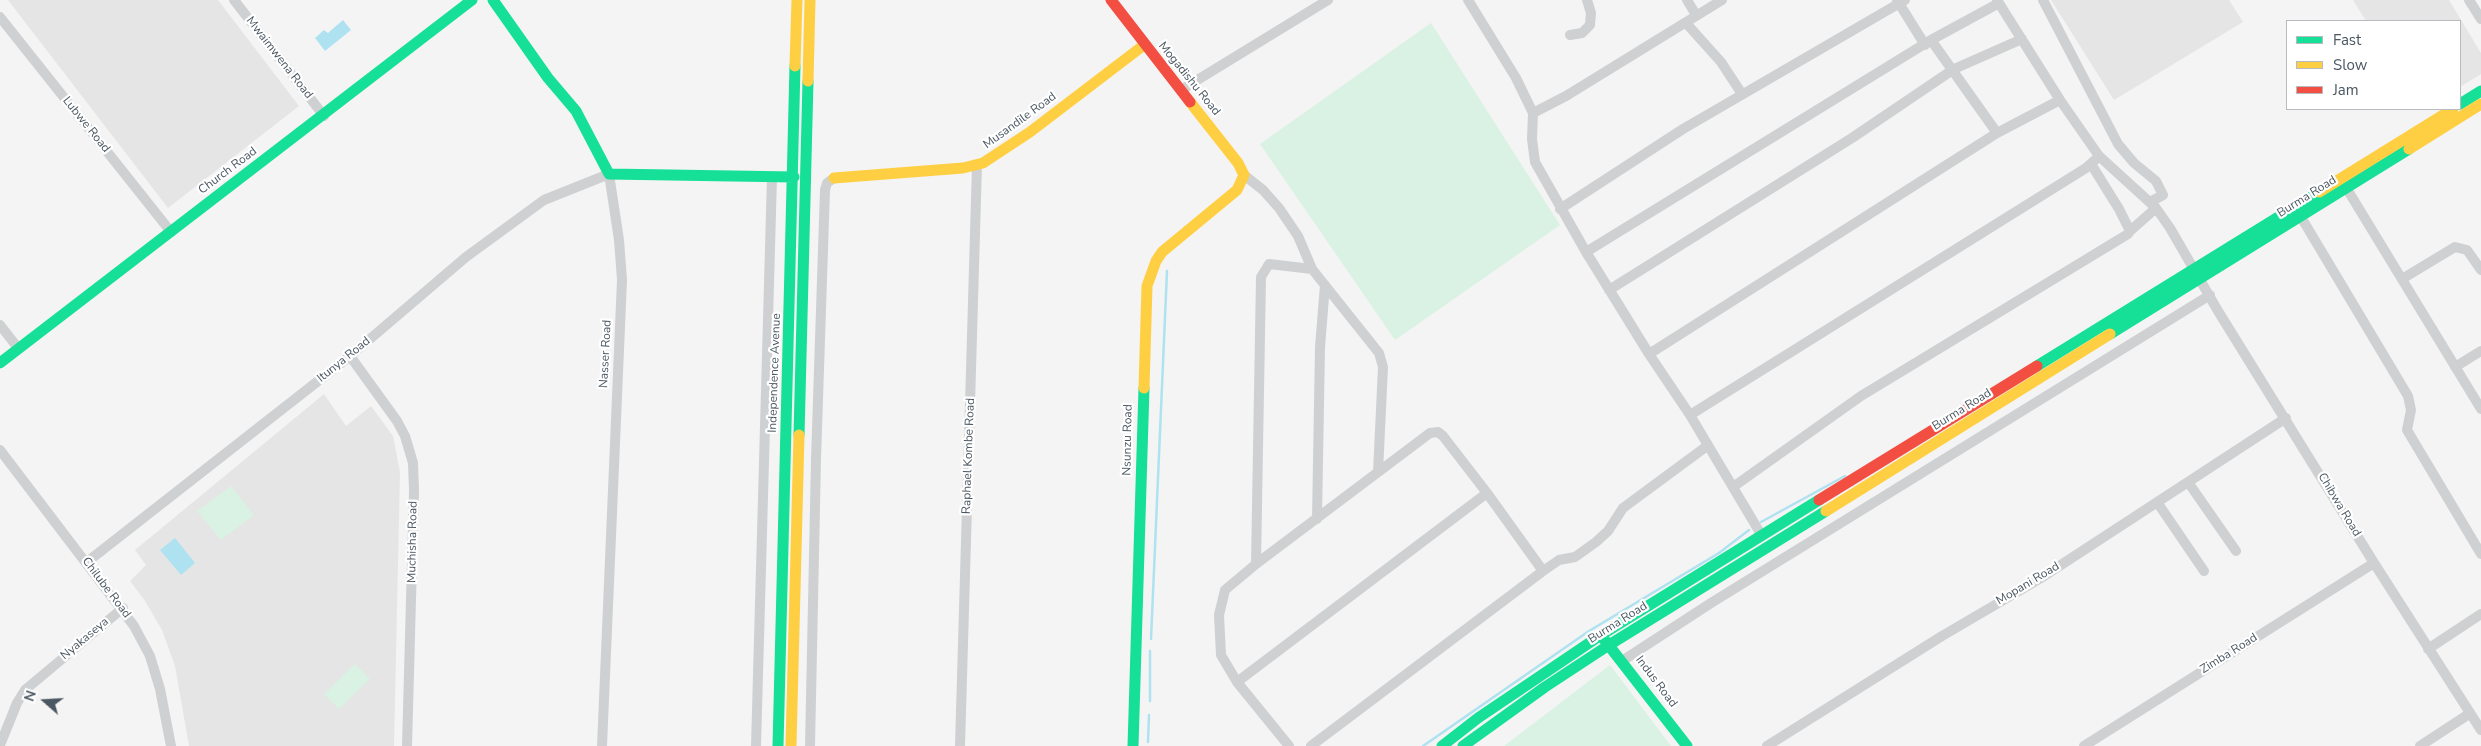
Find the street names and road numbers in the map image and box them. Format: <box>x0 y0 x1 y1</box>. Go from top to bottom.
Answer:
street label: Mwaimwena Road <box>242 14 316 102</box>
street label: Mogadishu Road <box>1155 39 1223 119</box>
street label: Musandile Road <box>981 90 1059 152</box>
street label: Lubwe Road <box>59 94 113 156</box>
street label: Church Road <box>196 144 260 198</box>
street label: Burma Road <box>2275 173 2339 221</box>
street label: Independence Avenue <box>766 313 784 433</box>
street label: Nasser Road <box>597 319 615 389</box>
street label: Itunya Road <box>315 334 373 386</box>
street label: Burma Road <box>1930 386 1994 434</box>
street label: Raphael Kombe Road <box>960 398 978 514</box>
street label: Nsunzu Road <box>1120 404 1136 476</box>
street label: Chibwa Road <box>2314 470 2364 540</box>
street label: Muchisha Road <box>405 501 421 583</box>
street label: Chilube Road <box>78 555 134 621</box>
street label: Mopani Road <box>1994 560 2062 608</box>
street label: Burma Road <box>1586 599 1650 647</box>
street label: Nyakaseya <box>58 615 112 663</box>
street label: Zimba Road <box>2198 631 2260 677</box>
street label: Indus Road <box>1632 654 1680 710</box>

